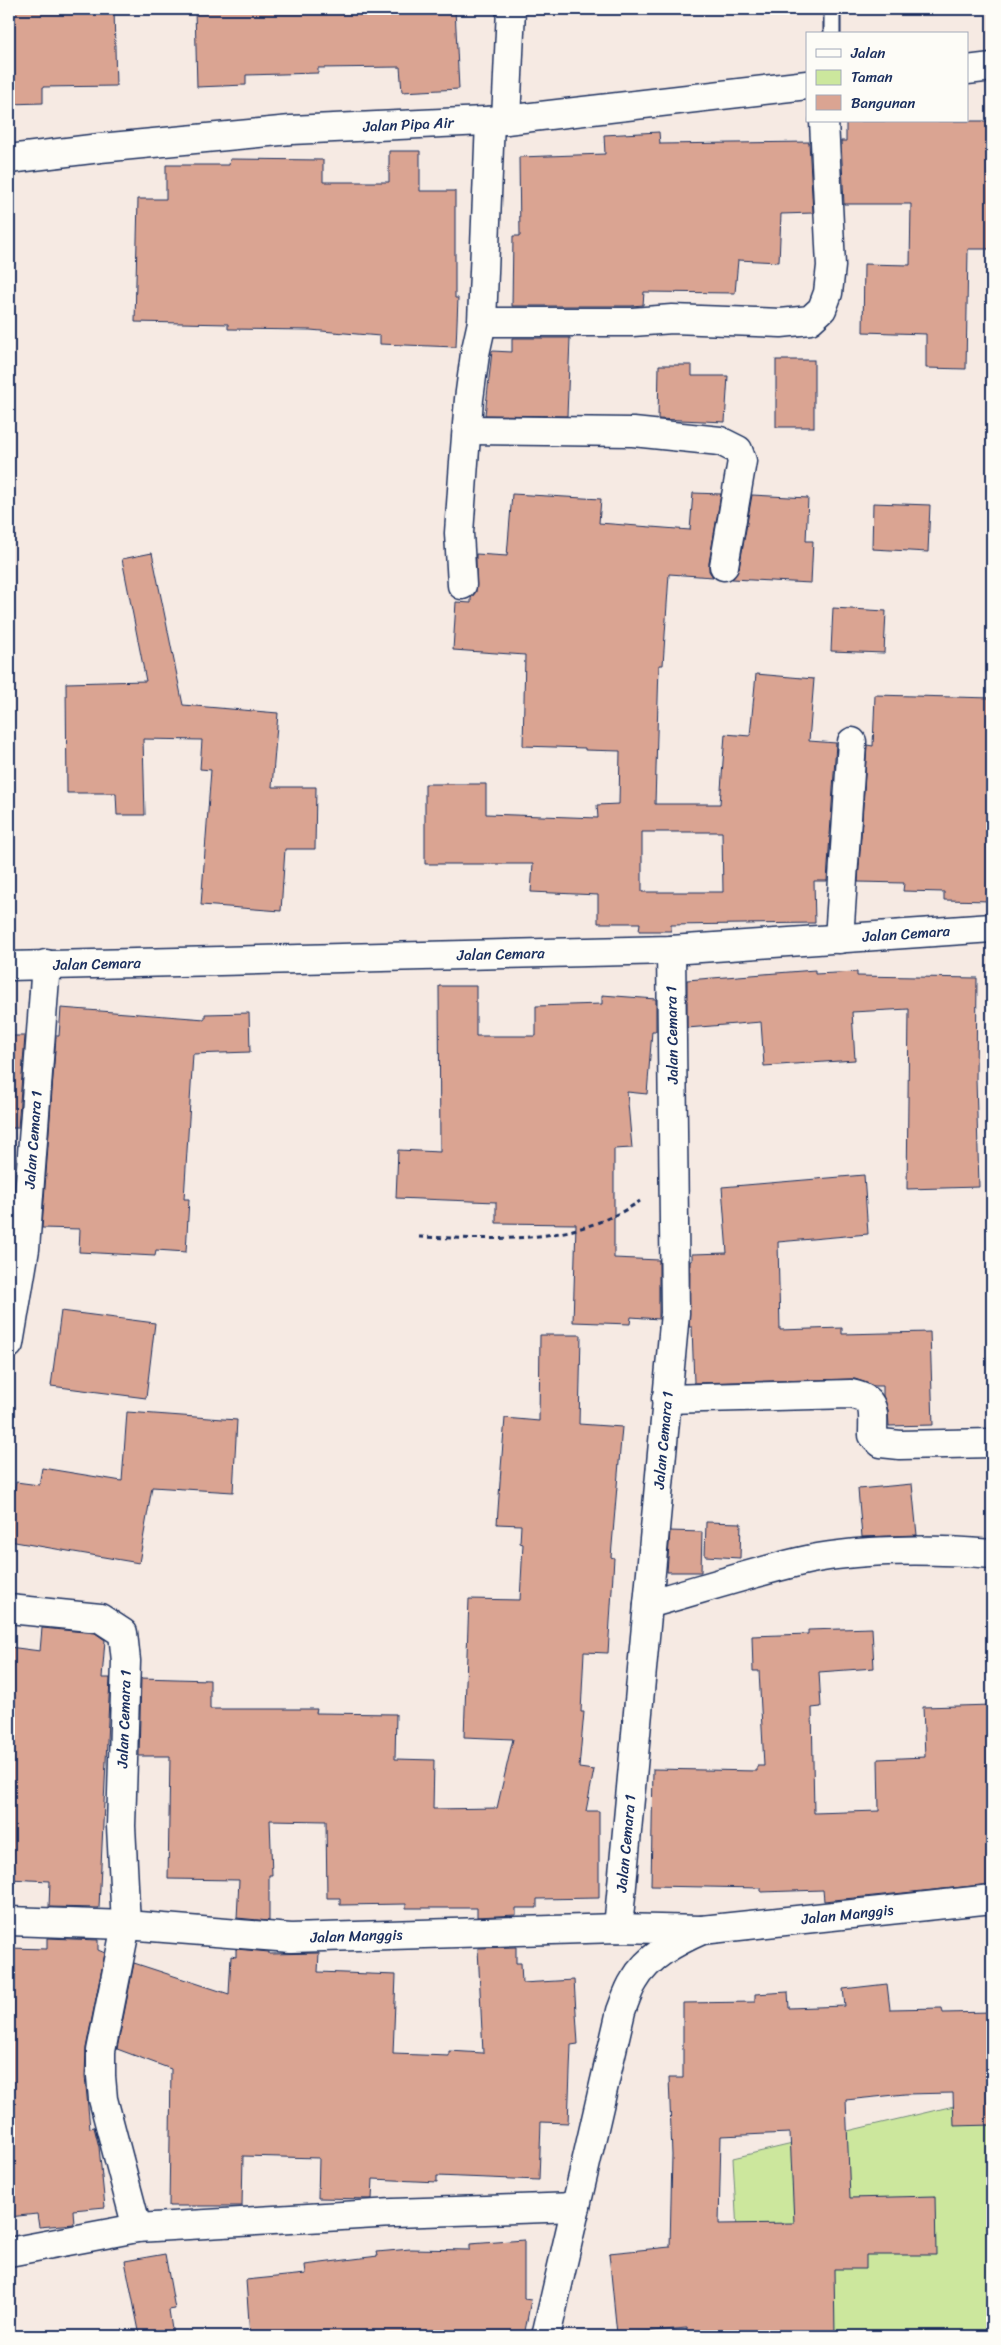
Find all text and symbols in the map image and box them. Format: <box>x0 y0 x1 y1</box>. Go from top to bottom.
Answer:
legend <box>806 32 968 122</box>
text: Jalan <box>850 40 885 66</box>
text: Taman <box>851 64 893 90</box>
text: Bangunan <box>851 90 915 116</box>
street label: Jalan Pipa Air <box>361 109 455 140</box>
street label: Jalan Cemara <box>861 918 951 950</box>
street label: Jalan Cemara <box>456 940 546 968</box>
street label: Jalan Cemara <box>52 950 142 978</box>
street label: Jalan Cemara 1 <box>658 986 686 1085</box>
street label: Jalan Cemara 1 <box>16 1090 50 1191</box>
street label: Jalan Cemara 1 <box>646 1390 681 1491</box>
street label: Jalan Cemara 1 <box>109 1670 139 1769</box>
street label: Jalan Cemara 1 <box>608 1793 643 1894</box>
street label: Jalan Manggis <box>799 1897 896 1932</box>
street label: Jalan Manggis <box>309 1922 404 1950</box>

